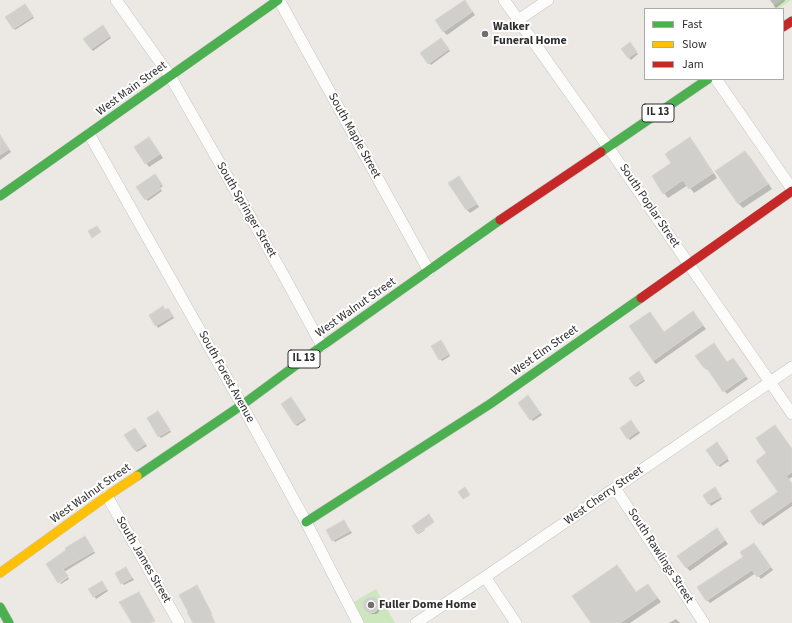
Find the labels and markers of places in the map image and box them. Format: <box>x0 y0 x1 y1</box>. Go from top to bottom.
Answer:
place label: Walker Funeral Home <box>493 20 567 48</box>
marker: Walker Funeral Home <box>480 29 490 39</box>
place label: Fuller Dome Home <box>379 598 477 612</box>
marker: Fuller Dome Home <box>366 600 376 610</box>

